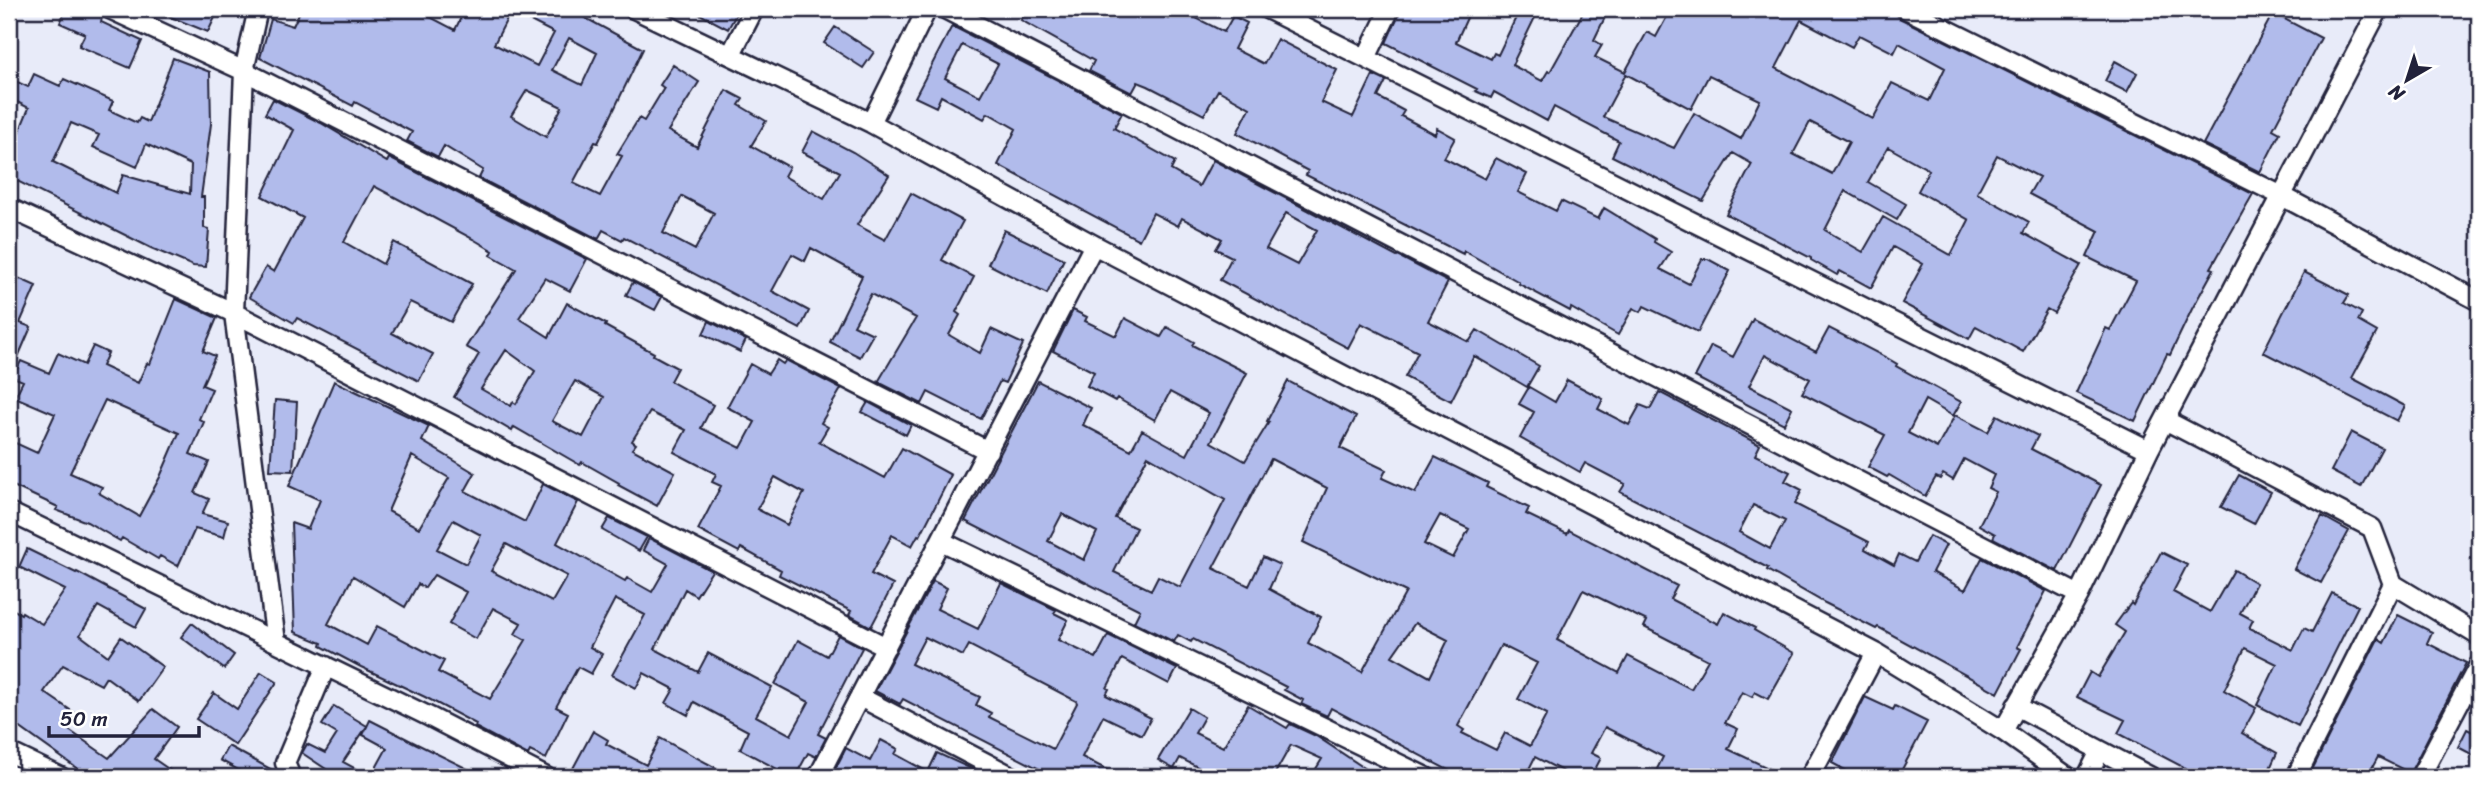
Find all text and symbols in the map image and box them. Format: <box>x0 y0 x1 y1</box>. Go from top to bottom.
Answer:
north arrow <box>2372 46 2442 116</box>
text: N <box>2380 75 2413 110</box>
scale bar <box>49 695 200 739</box>
text: 50 m <box>60 700 108 738</box>

